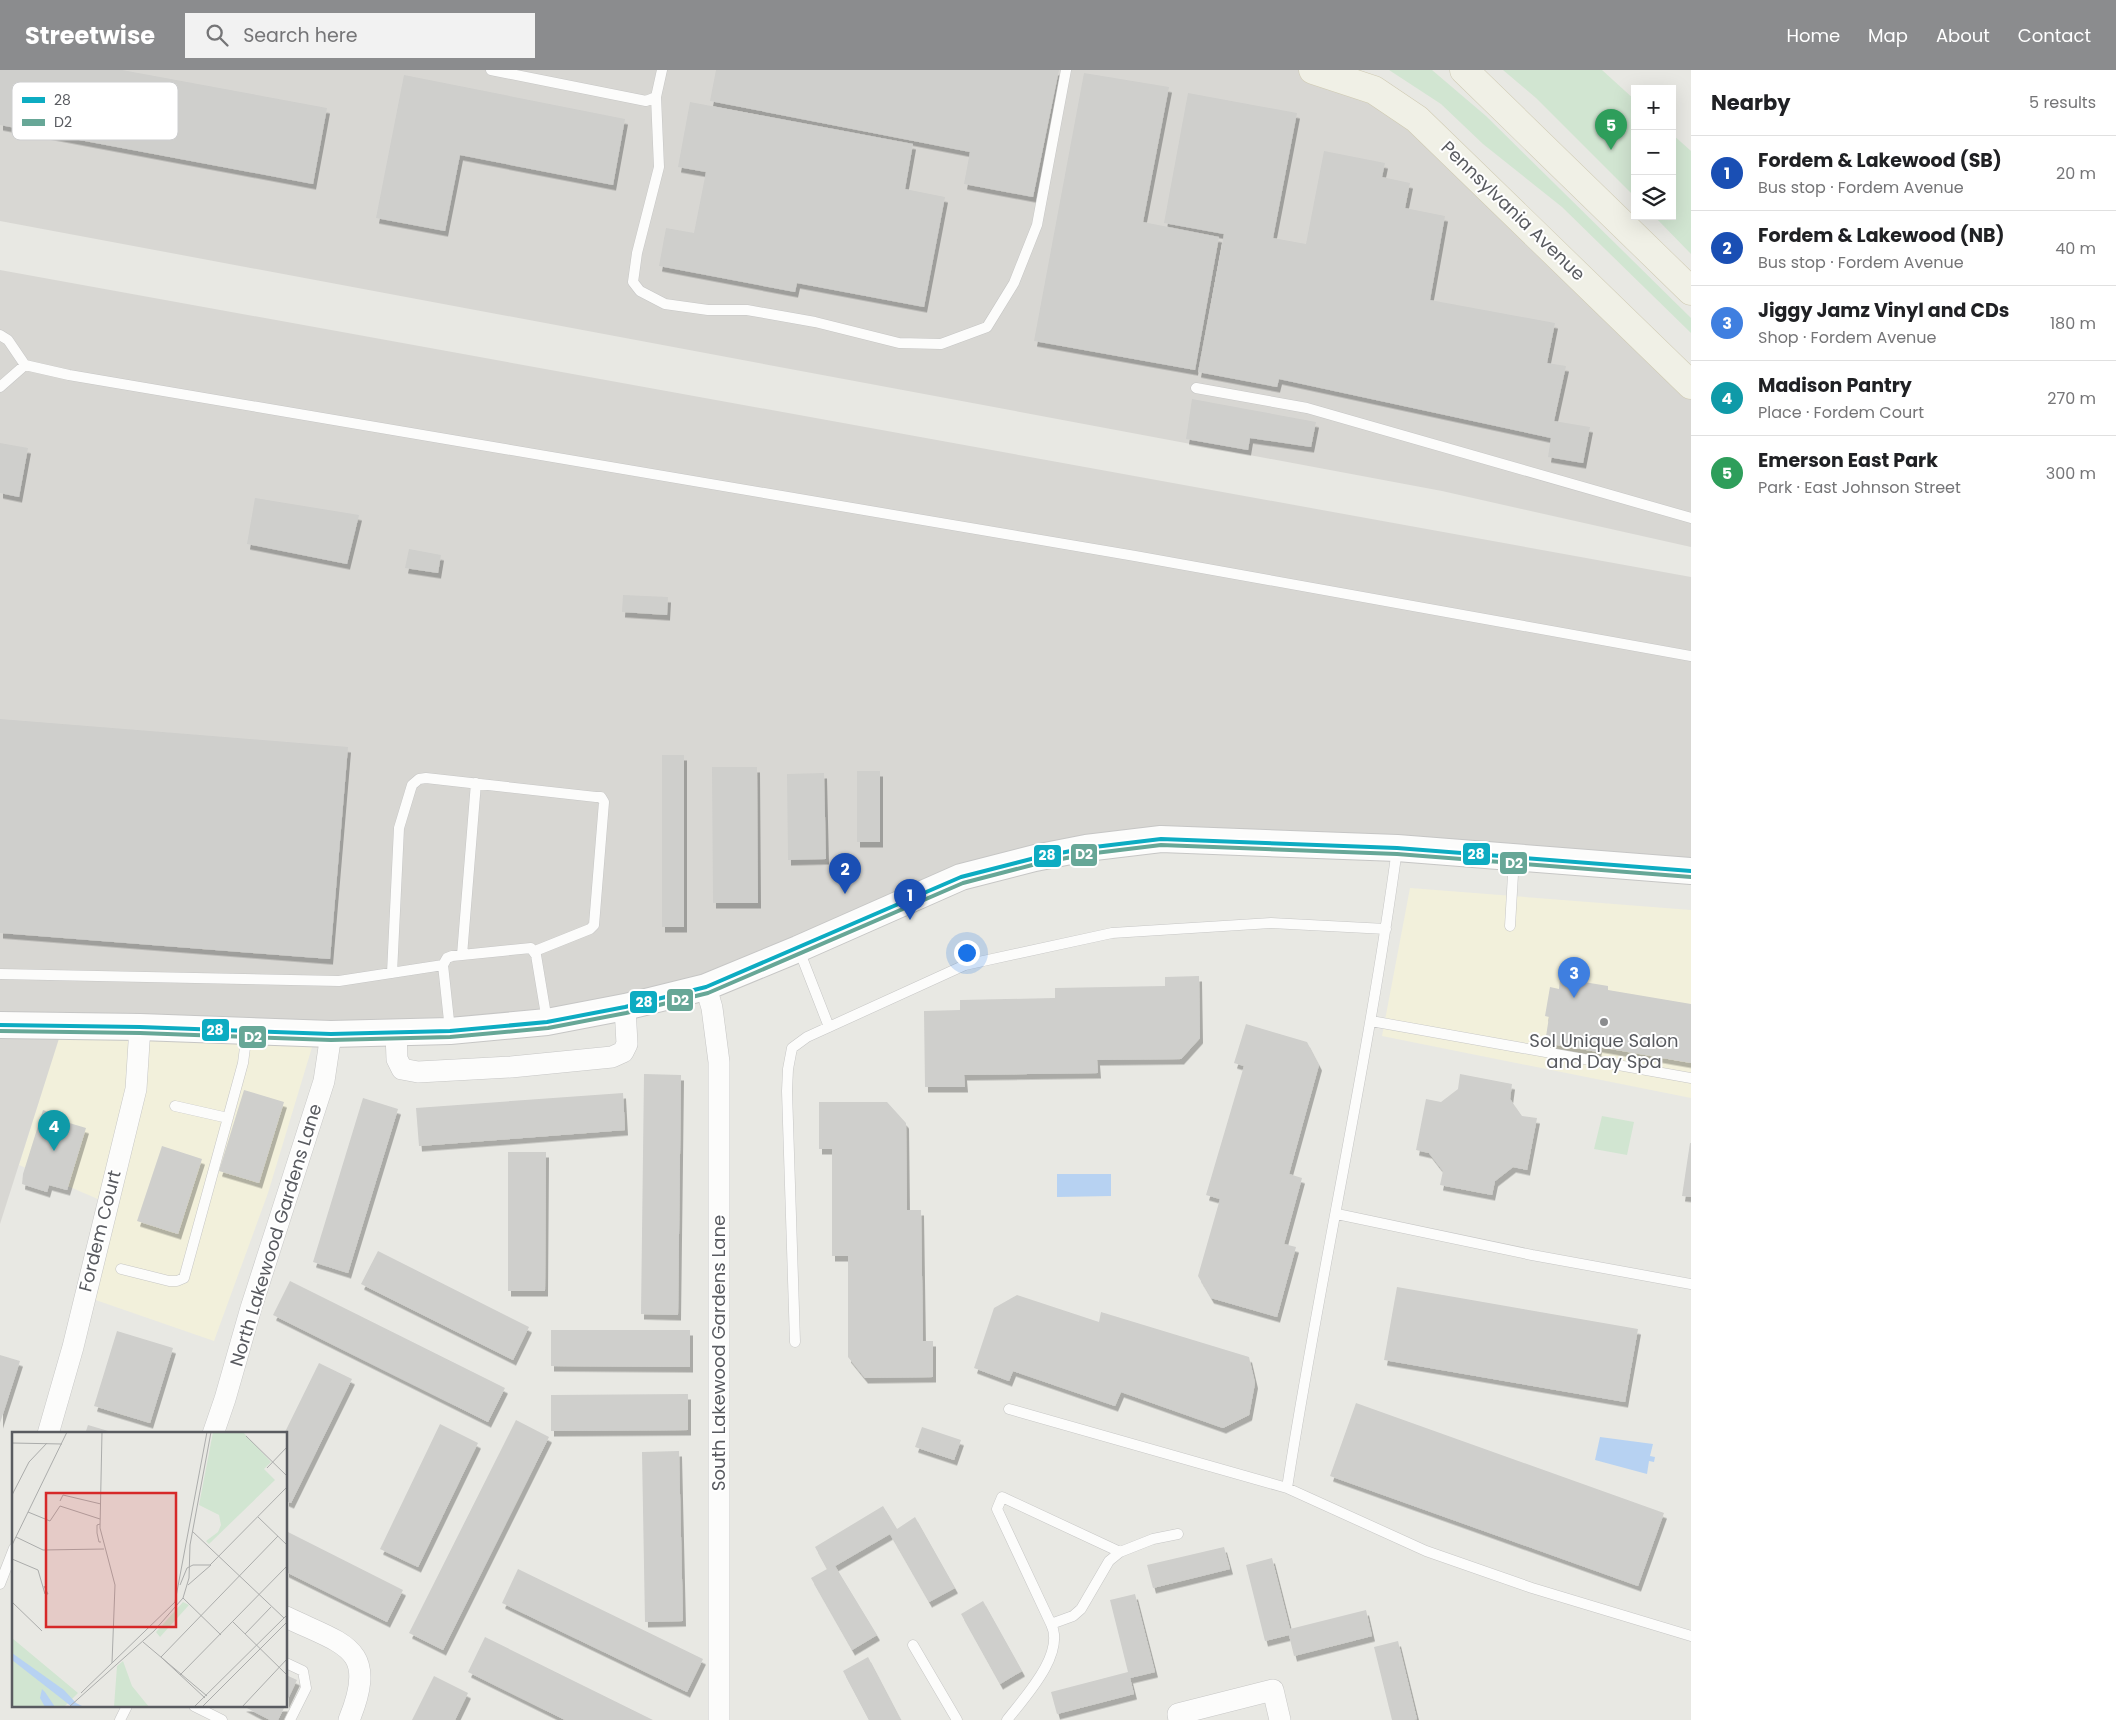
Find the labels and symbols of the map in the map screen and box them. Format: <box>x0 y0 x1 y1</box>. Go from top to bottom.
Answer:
legend <box>12 82 178 140</box>
text: 28 <box>54 90 71 110</box>
pin: 5 <box>1595 109 1627 150</box>
text: D2 <box>54 112 72 132</box>
street label: Pennsylvania Avenue <box>1436 135 1591 286</box>
line badge: 28 <box>1462 842 1491 866</box>
line badge: D2 <box>1070 843 1098 867</box>
line badge: 28 <box>1033 844 1062 868</box>
text: D2 <box>1075 844 1093 864</box>
text: 28 <box>1467 844 1485 864</box>
text: 28 <box>1038 845 1056 865</box>
line badge: D2 <box>1499 851 1528 875</box>
pin: 2 <box>829 853 861 894</box>
text: D2 <box>1505 853 1523 873</box>
pin: 1 <box>894 879 926 920</box>
your location <box>954 940 980 966</box>
pin: 3 <box>1558 957 1590 998</box>
line badge: D2 <box>666 988 694 1012</box>
line badge: 28 <box>629 990 658 1014</box>
text: D2 <box>671 990 689 1010</box>
text: 28 <box>635 992 653 1012</box>
marker: Sol Unique Salon and Day Spa <box>1598 1016 1610 1028</box>
line badge: 28 <box>201 1018 230 1042</box>
text: 28 <box>206 1020 224 1040</box>
line badge: D2 <box>238 1025 267 1049</box>
text: D2 <box>244 1027 262 1047</box>
place label: Sol Unique Salon and Day Spa <box>1529 1028 1679 1074</box>
street label: North Lakewood Gardens Lane <box>224 1100 327 1369</box>
pin: 4 <box>38 1110 70 1151</box>
street label: Fordem Court <box>72 1168 127 1294</box>
street label: South Lakewood Gardens Lane <box>706 1215 731 1491</box>
inset map <box>12 1432 288 1708</box>

